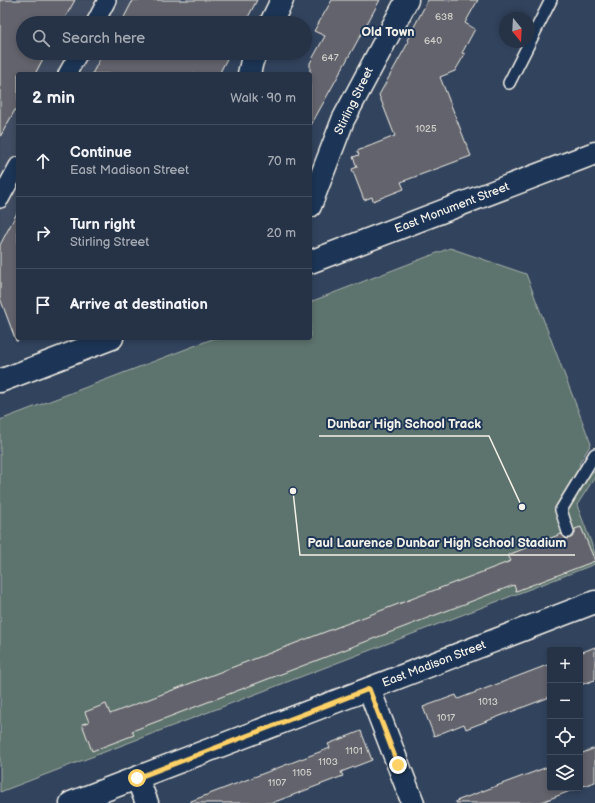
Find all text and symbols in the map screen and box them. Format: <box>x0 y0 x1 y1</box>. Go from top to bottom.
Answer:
house number: 638 <box>435 11 453 23</box>
north arrow <box>499 12 535 48</box>
search box <box>16 16 312 60</box>
district label: Old Town <box>361 24 415 40</box>
icon: search <box>30 27 52 49</box>
text: Search here <box>62 29 145 48</box>
house number: 640 <box>424 35 442 47</box>
house number: 647 <box>321 52 339 64</box>
street label: Stirling Street <box>331 65 377 137</box>
text: 2 min <box>32 88 75 108</box>
text: Walk · 90 m <box>230 90 296 106</box>
house number: 1025 <box>415 123 437 135</box>
text: Continue <box>70 143 132 162</box>
icon: ahead <box>32 150 54 172</box>
text: 70 m <box>268 153 296 169</box>
text: East Madison Street <box>70 162 189 178</box>
street label: East Monument Street <box>393 179 512 237</box>
text: Turn right <box>70 215 135 234</box>
icon: right <box>32 222 54 244</box>
text: 20 m <box>266 225 296 241</box>
text: Stirling Street <box>70 234 149 250</box>
icon: arrive <box>32 294 54 316</box>
text: Arrive at destination <box>70 295 208 314</box>
callout: Dunbar High School Track <box>319 411 489 436</box>
text: Dunbar High School Track <box>327 416 481 432</box>
callout: Paul Laurence Dunbar High School Stadium <box>300 530 575 555</box>
text: Paul Laurence Dunbar High School Stadium <box>308 535 566 551</box>
street label: East Madison Street <box>380 637 488 691</box>
map controls <box>547 647 583 791</box>
button: + <box>547 647 583 683</box>
button: − <box>547 683 583 719</box>
house number: 1013 <box>478 696 498 708</box>
house number: 1017 <box>437 712 455 724</box>
button: locate <box>547 719 583 755</box>
house number: 1101 <box>345 745 363 757</box>
button: layers <box>547 755 583 791</box>
house number: 1103 <box>318 756 338 768</box>
route end <box>389 756 407 774</box>
house number: 1105 <box>292 767 312 779</box>
route start <box>128 769 146 787</box>
house number: 1107 <box>268 777 286 789</box>

